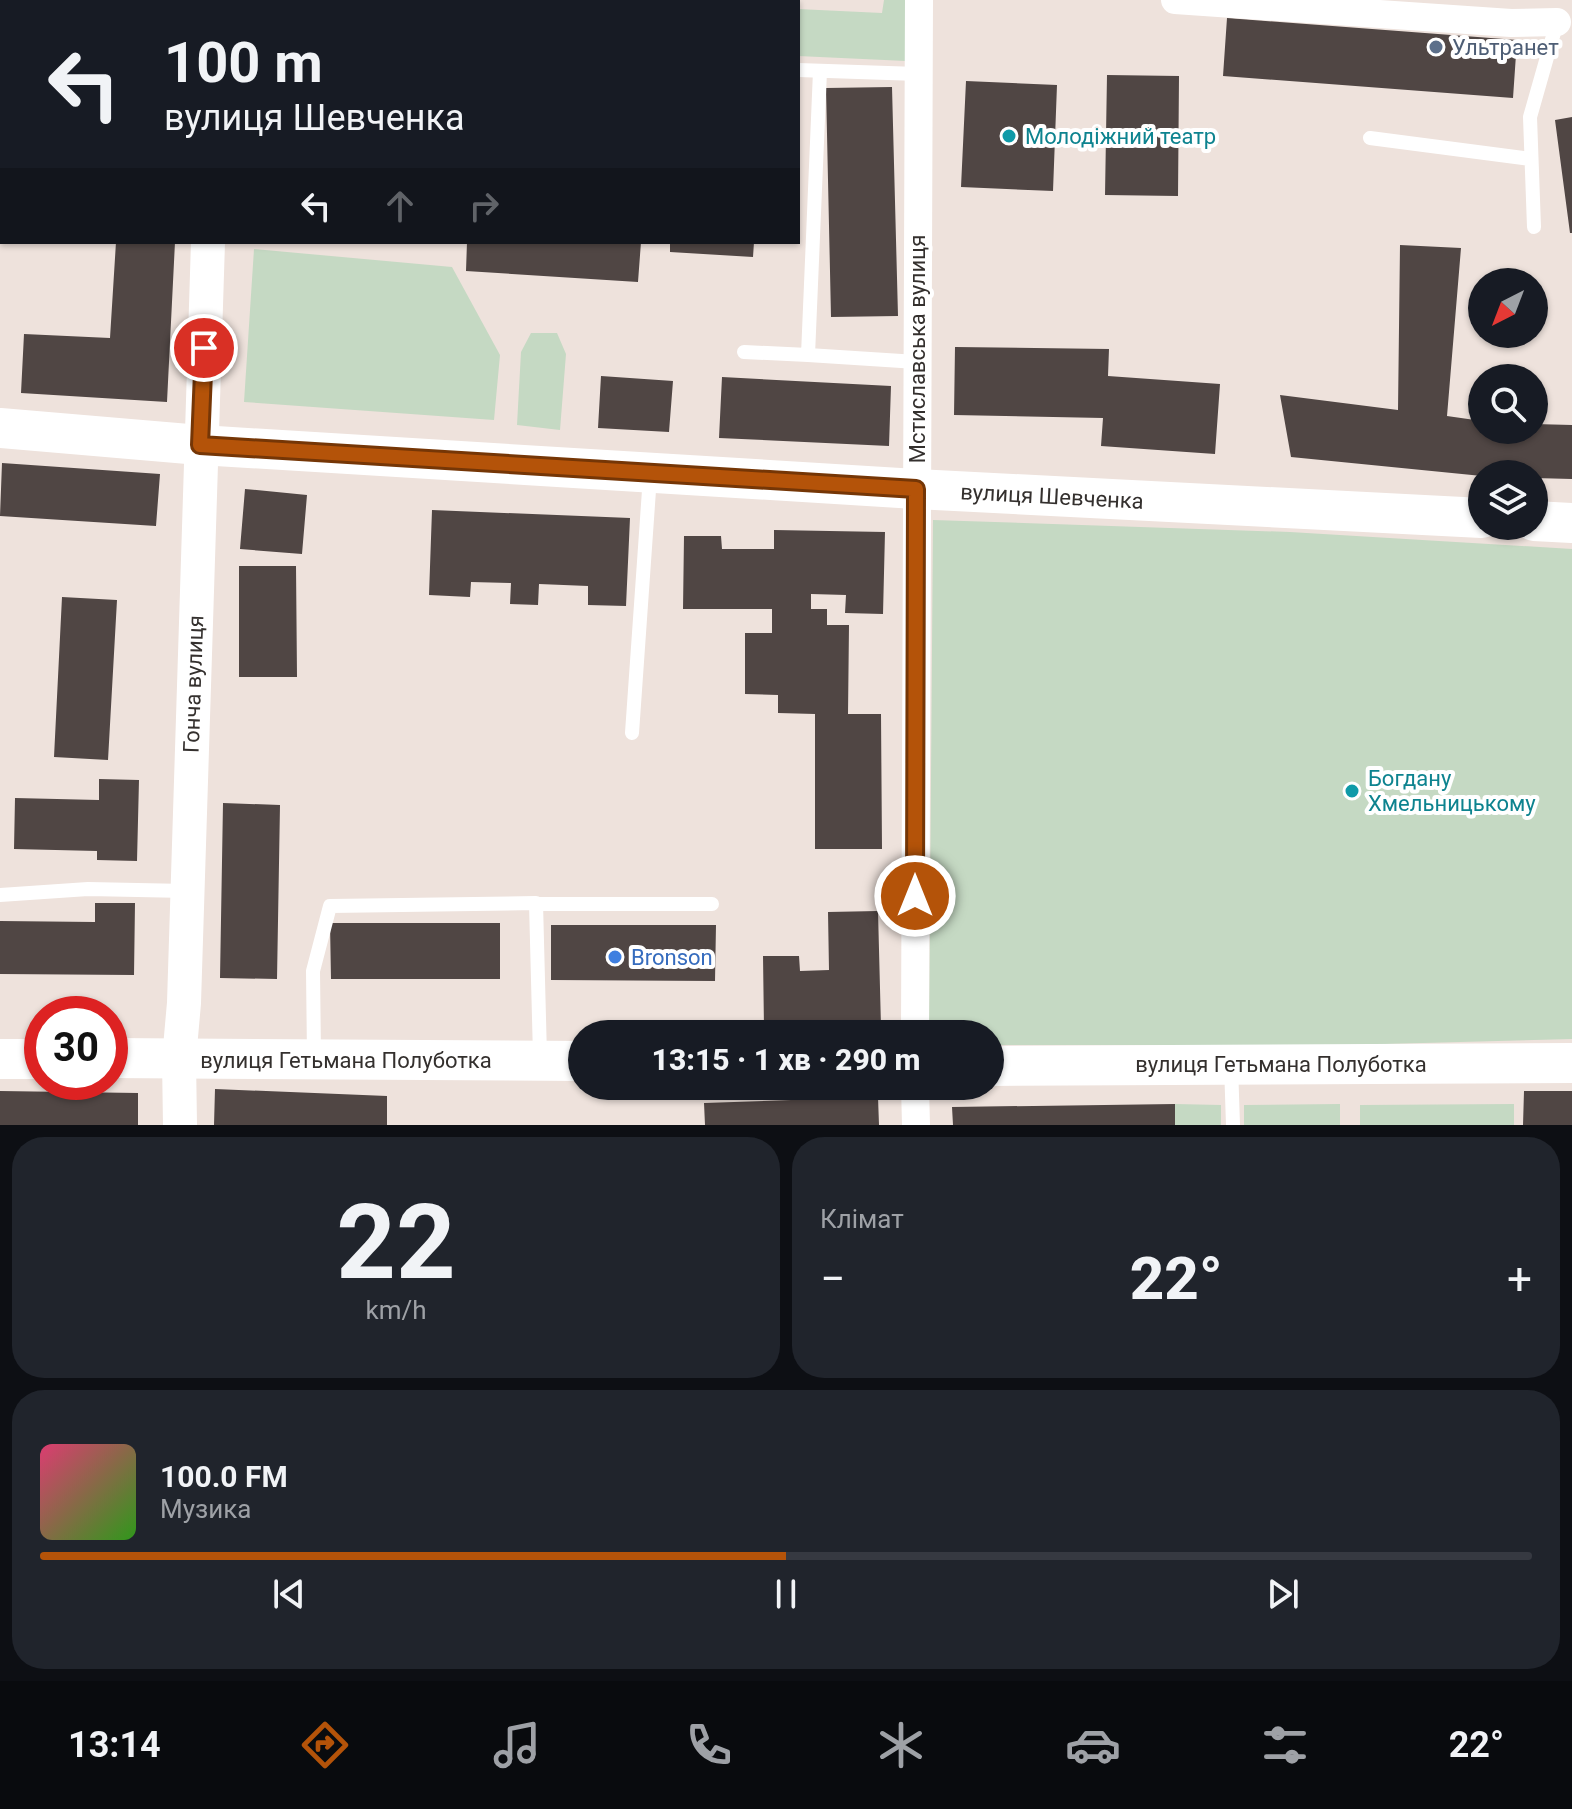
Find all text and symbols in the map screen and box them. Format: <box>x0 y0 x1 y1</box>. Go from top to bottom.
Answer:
text: 100 m <box>164 30 323 96</box>
icon: left <box>32 32 136 136</box>
place label: Ультранет <box>1452 35 1559 60</box>
marker: Ультранет <box>1427 38 1445 56</box>
text: вулиця Шевченка <box>164 97 465 139</box>
place label: Молодіжний театр <box>1025 124 1216 149</box>
marker: Молодіжний театр <box>1000 127 1018 145</box>
icon: left <box>294 184 338 228</box>
icon: ahead <box>378 184 422 228</box>
icon: right <box>462 184 506 228</box>
street label: Мстиславська вулиця <box>905 235 930 463</box>
north arrow <box>1468 268 1548 348</box>
map controls <box>1468 268 1548 540</box>
pin <box>170 314 238 382</box>
icon: arrive <box>182 326 226 370</box>
button: search <box>1468 364 1548 444</box>
button: layers <box>1468 460 1548 540</box>
street label: вулиця Шевченка <box>960 479 1144 514</box>
street label: Гонча вулиця <box>179 615 208 753</box>
place label: Богдану Хмельницькому <box>1368 766 1536 816</box>
marker: Богдану Хмельницькому <box>1343 782 1361 800</box>
position arrow <box>873 854 957 938</box>
place label: Bronson <box>631 945 713 970</box>
marker: Bronson <box>606 948 624 966</box>
speed limit sign: 30 <box>24 996 128 1100</box>
text: 13:15 · 1 хв · 290 m <box>652 1042 920 1077</box>
street label: вулиця Гетьмана Полуботка <box>200 1048 492 1073</box>
street label: вулиця Гетьмана Полуботка <box>1135 1052 1427 1077</box>
text: 22 <box>336 1182 456 1303</box>
text: Клімат <box>820 1204 904 1234</box>
text: 22° <box>1130 1243 1223 1314</box>
text: − <box>820 1253 845 1305</box>
text: + <box>1507 1253 1532 1305</box>
text: km/h <box>365 1295 427 1325</box>
text: 100.0 FM <box>160 1459 288 1494</box>
text: Музика <box>160 1494 251 1524</box>
icon: previous <box>267 1572 311 1616</box>
icon: pause <box>764 1572 808 1616</box>
icon: next <box>1261 1572 1305 1616</box>
icon: directions <box>297 1717 353 1773</box>
icon: music <box>489 1717 545 1773</box>
icon: phone <box>681 1717 737 1773</box>
icon: climate <box>873 1717 929 1773</box>
icon: car <box>1065 1717 1121 1773</box>
icon: filters <box>1257 1717 1313 1773</box>
text: 13:14 <box>68 1724 161 1766</box>
text: 22° <box>1449 1724 1504 1766</box>

